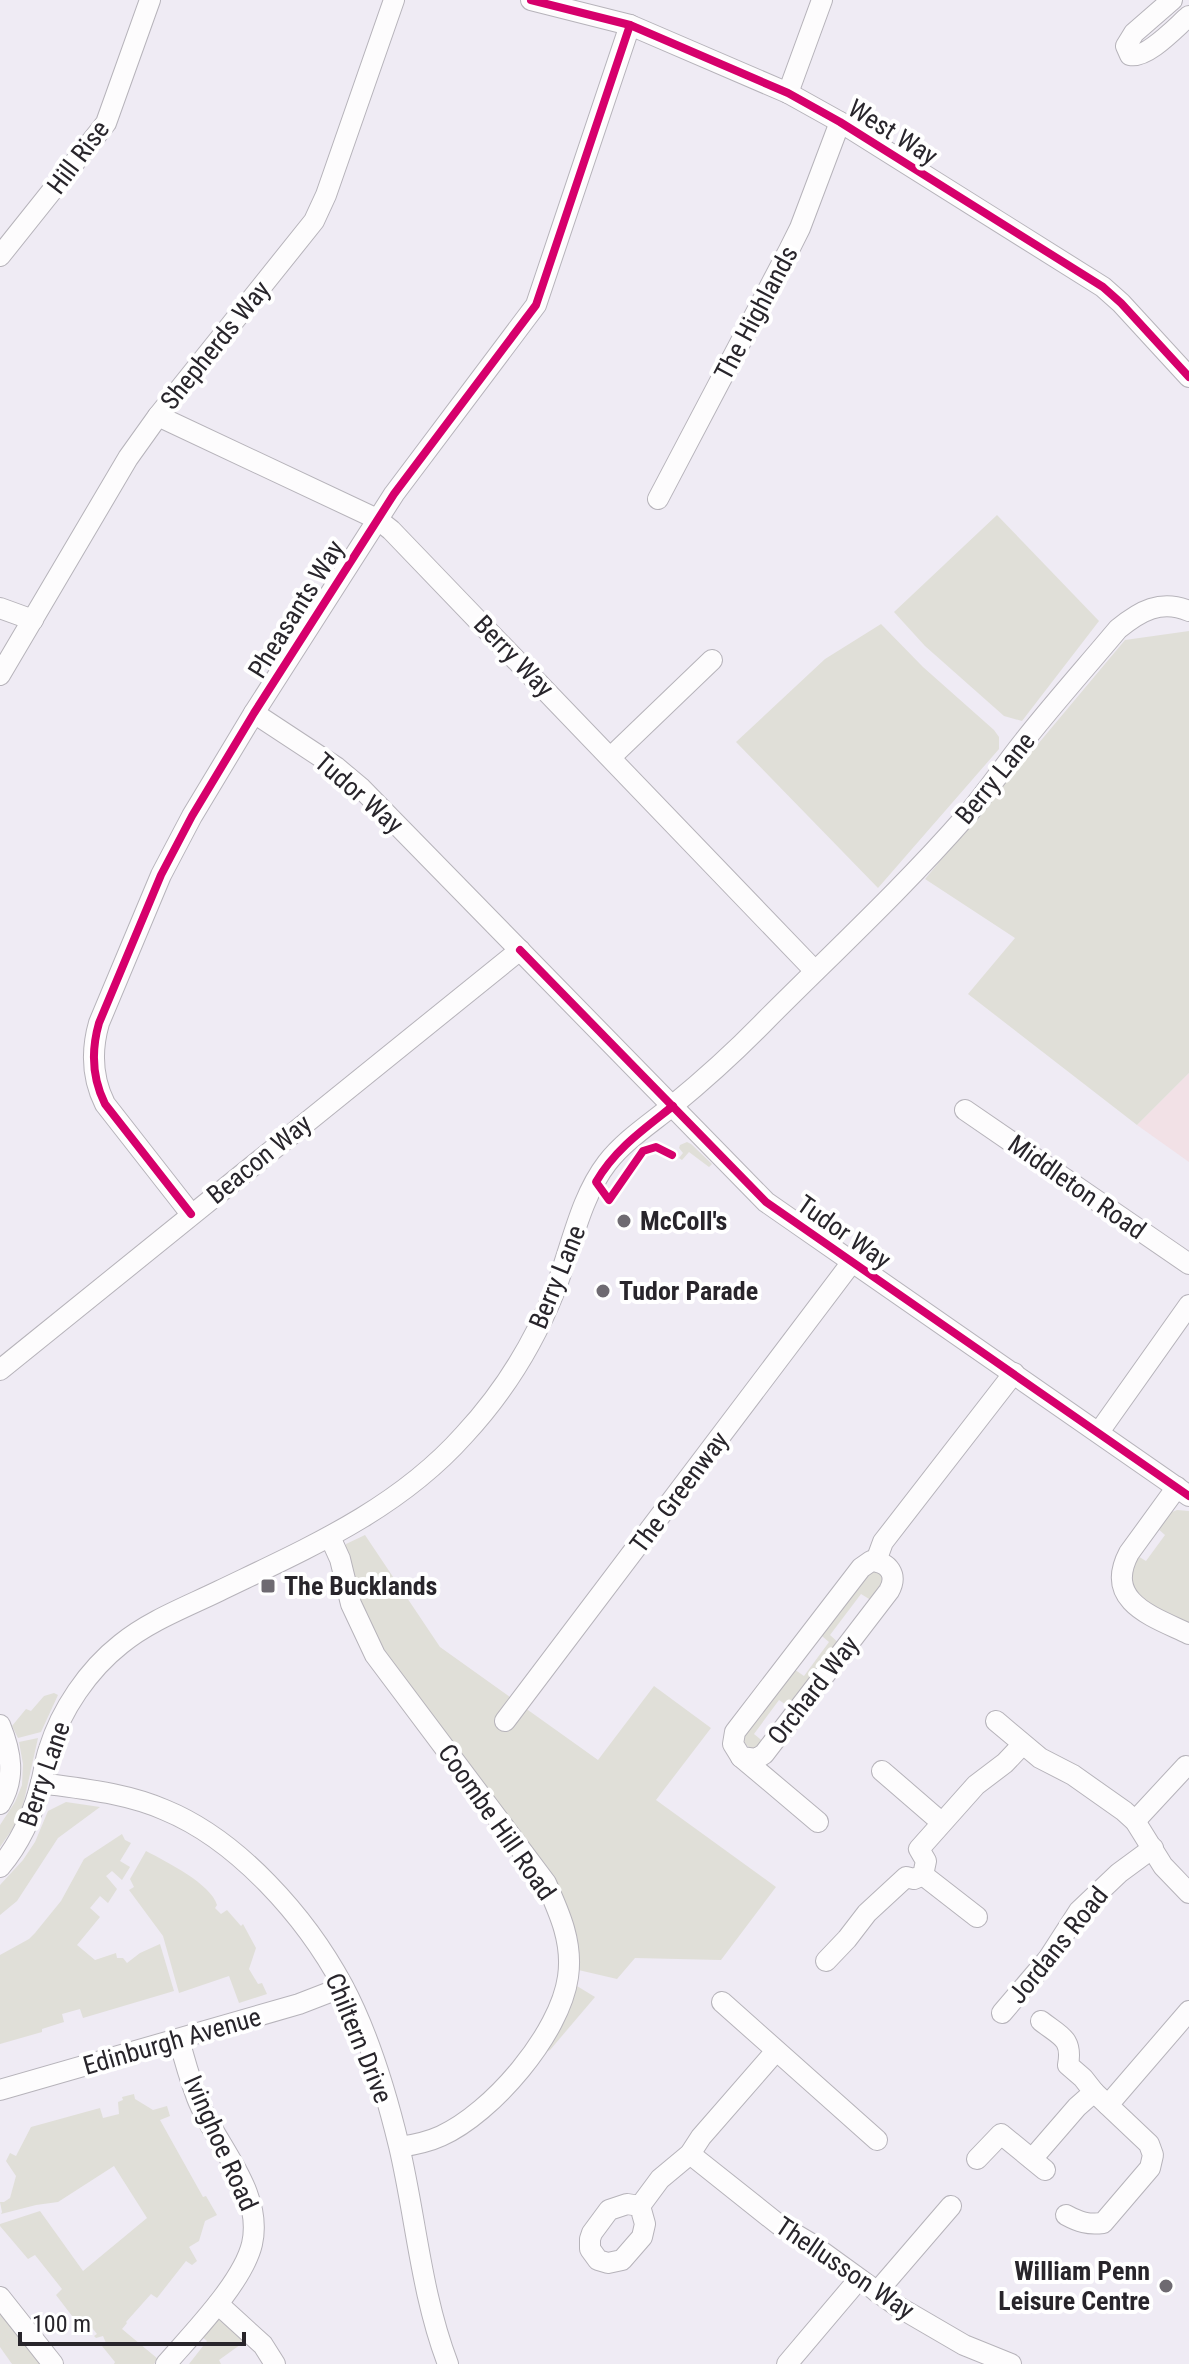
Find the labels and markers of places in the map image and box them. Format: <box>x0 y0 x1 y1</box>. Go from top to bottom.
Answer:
place label: McColl's <box>640 1206 727 1236</box>
marker: McColl's <box>615 1212 633 1230</box>
place label: Tudor Parade <box>619 1276 758 1306</box>
marker: Tudor Parade <box>594 1282 612 1300</box>
place label: The Bucklands <box>284 1571 437 1601</box>
marker: The Bucklands <box>259 1577 277 1595</box>
place label: William Penn Leisure Centre <box>998 2256 1150 2316</box>
marker: William Penn Leisure Centre <box>1157 2277 1175 2295</box>

